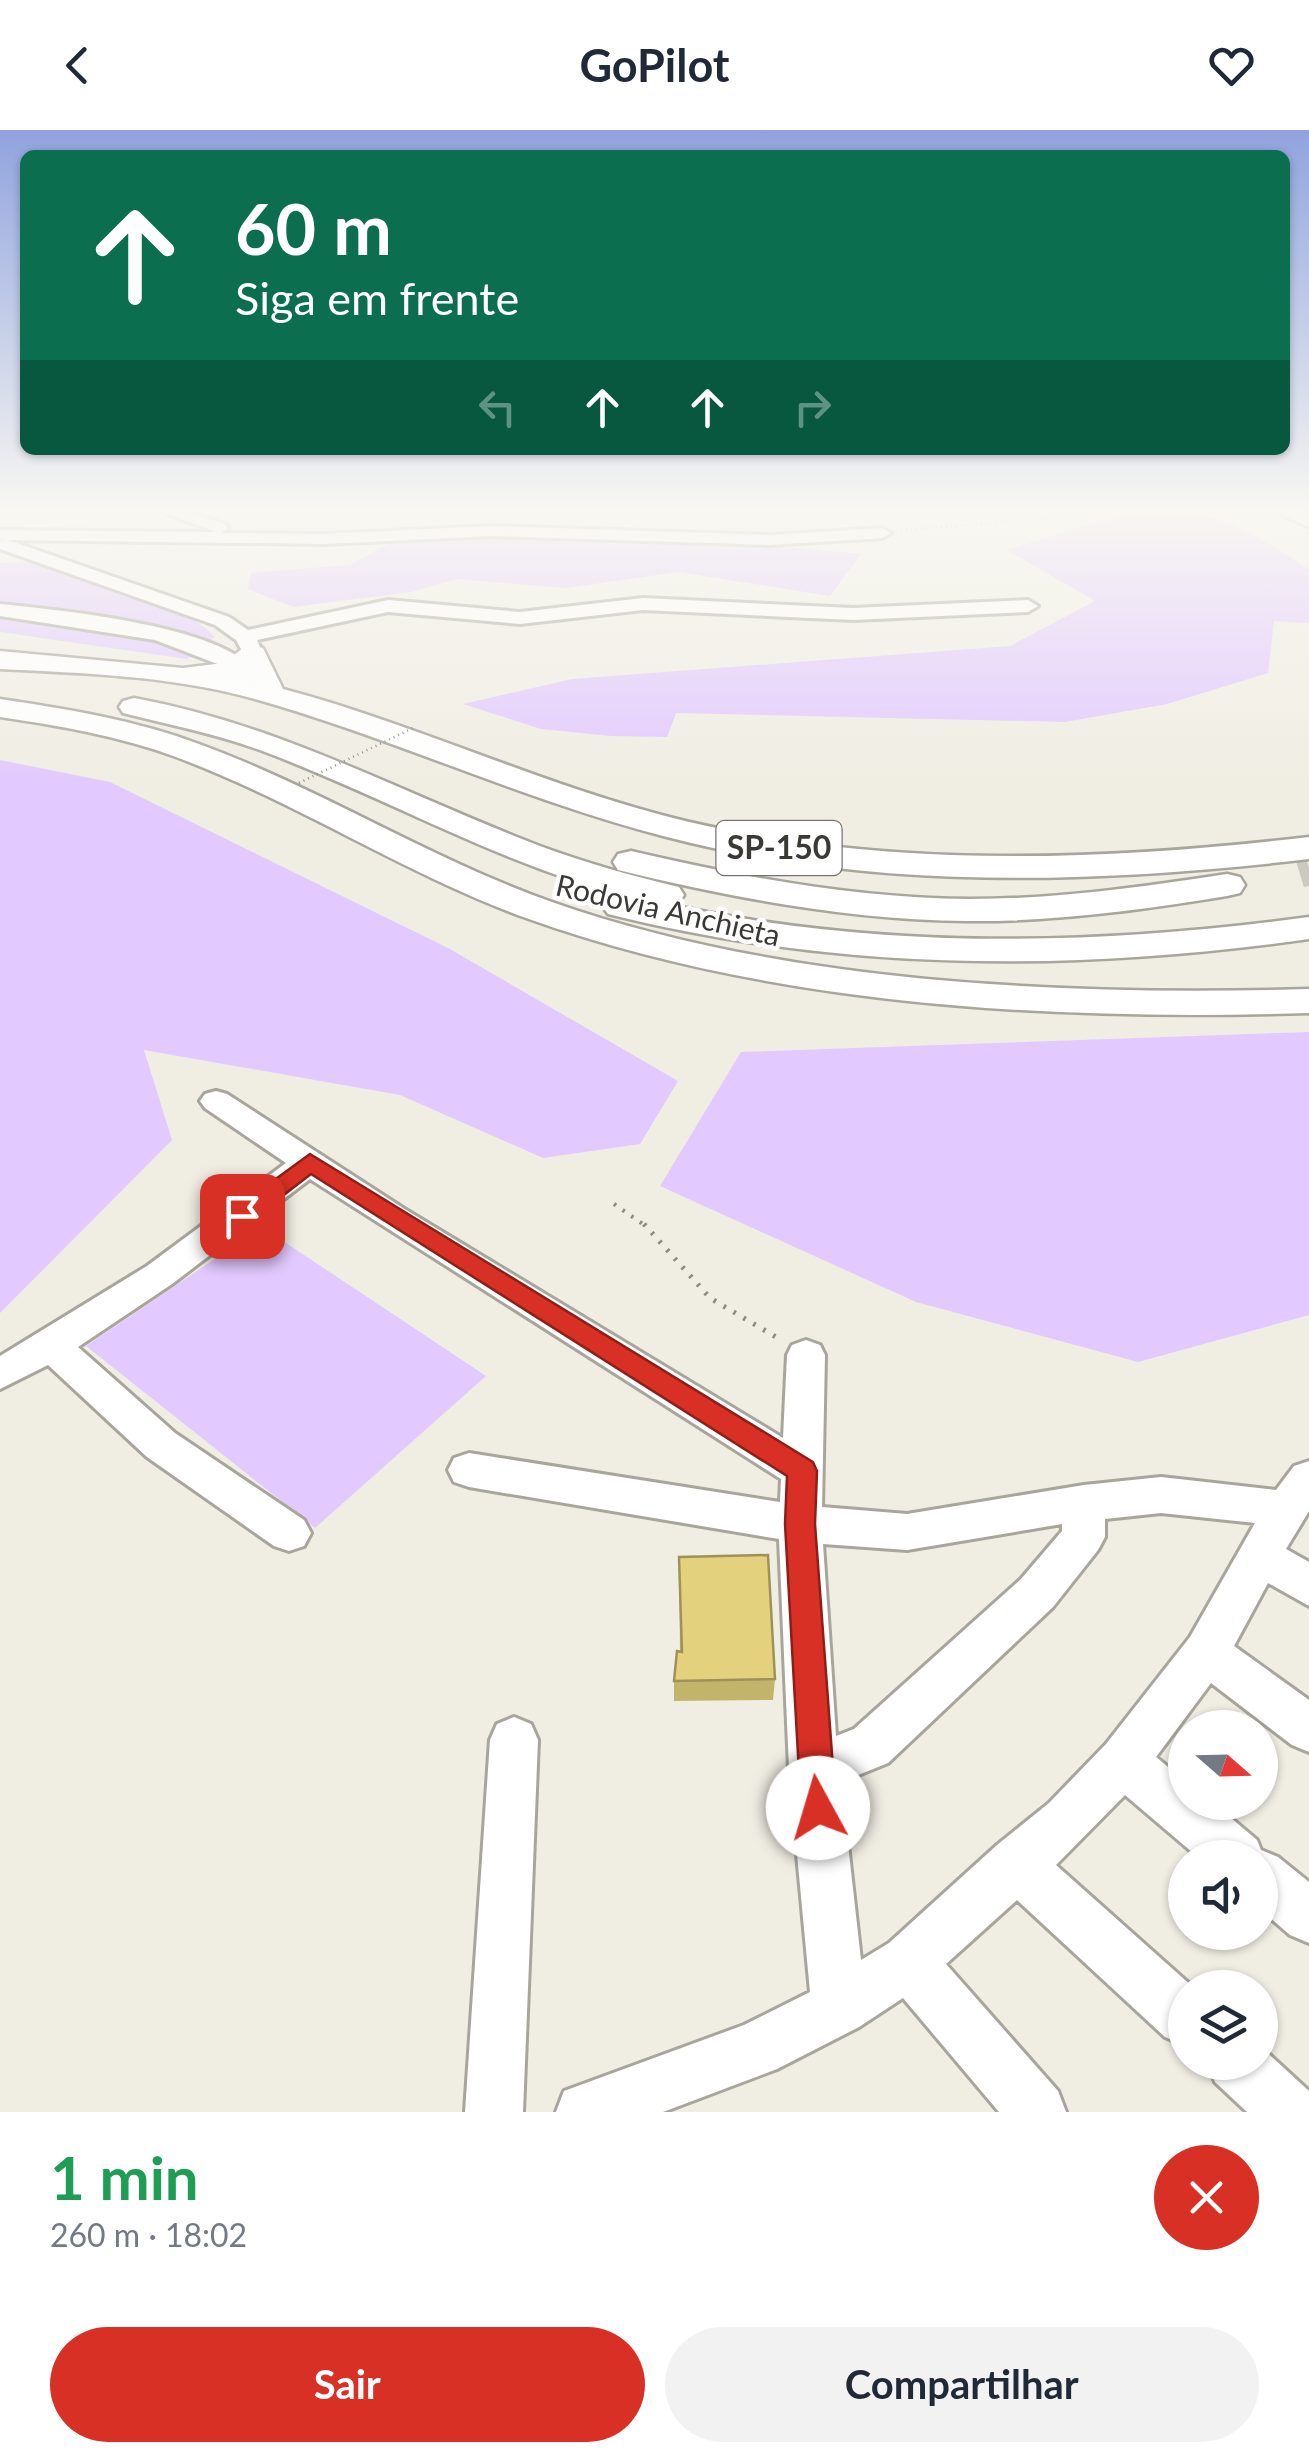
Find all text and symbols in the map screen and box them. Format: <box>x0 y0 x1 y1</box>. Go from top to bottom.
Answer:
icon: back <box>50 38 105 93</box>
text: GoPilot <box>579 38 730 92</box>
icon: heart <box>1204 38 1259 93</box>
text: 60 m <box>235 186 392 270</box>
icon: ahead <box>70 190 200 320</box>
text: Siga em frente <box>235 271 519 325</box>
icon: left <box>470 380 525 435</box>
icon: ahead <box>575 380 630 435</box>
icon: ahead <box>680 380 735 435</box>
icon: right <box>785 380 840 435</box>
road number: SP-150 <box>716 821 842 875</box>
street label: Rodovia Anchieta <box>553 866 784 952</box>
pin <box>200 1174 285 1259</box>
icon: arrive <box>215 1189 270 1244</box>
north arrow <box>1168 1710 1278 1820</box>
map controls <box>1168 1710 1278 2080</box>
position arrow <box>766 1756 870 1860</box>
button: sound <box>1168 1840 1278 1950</box>
button: layers <box>1168 1970 1278 2080</box>
text: 1 min <box>50 2141 199 2213</box>
button: close <box>1154 2145 1259 2250</box>
text: 260 m · 18:02 <box>50 2215 247 2254</box>
button: Sair <box>50 2327 645 2442</box>
button: Compartilhar <box>665 2327 1259 2442</box>

